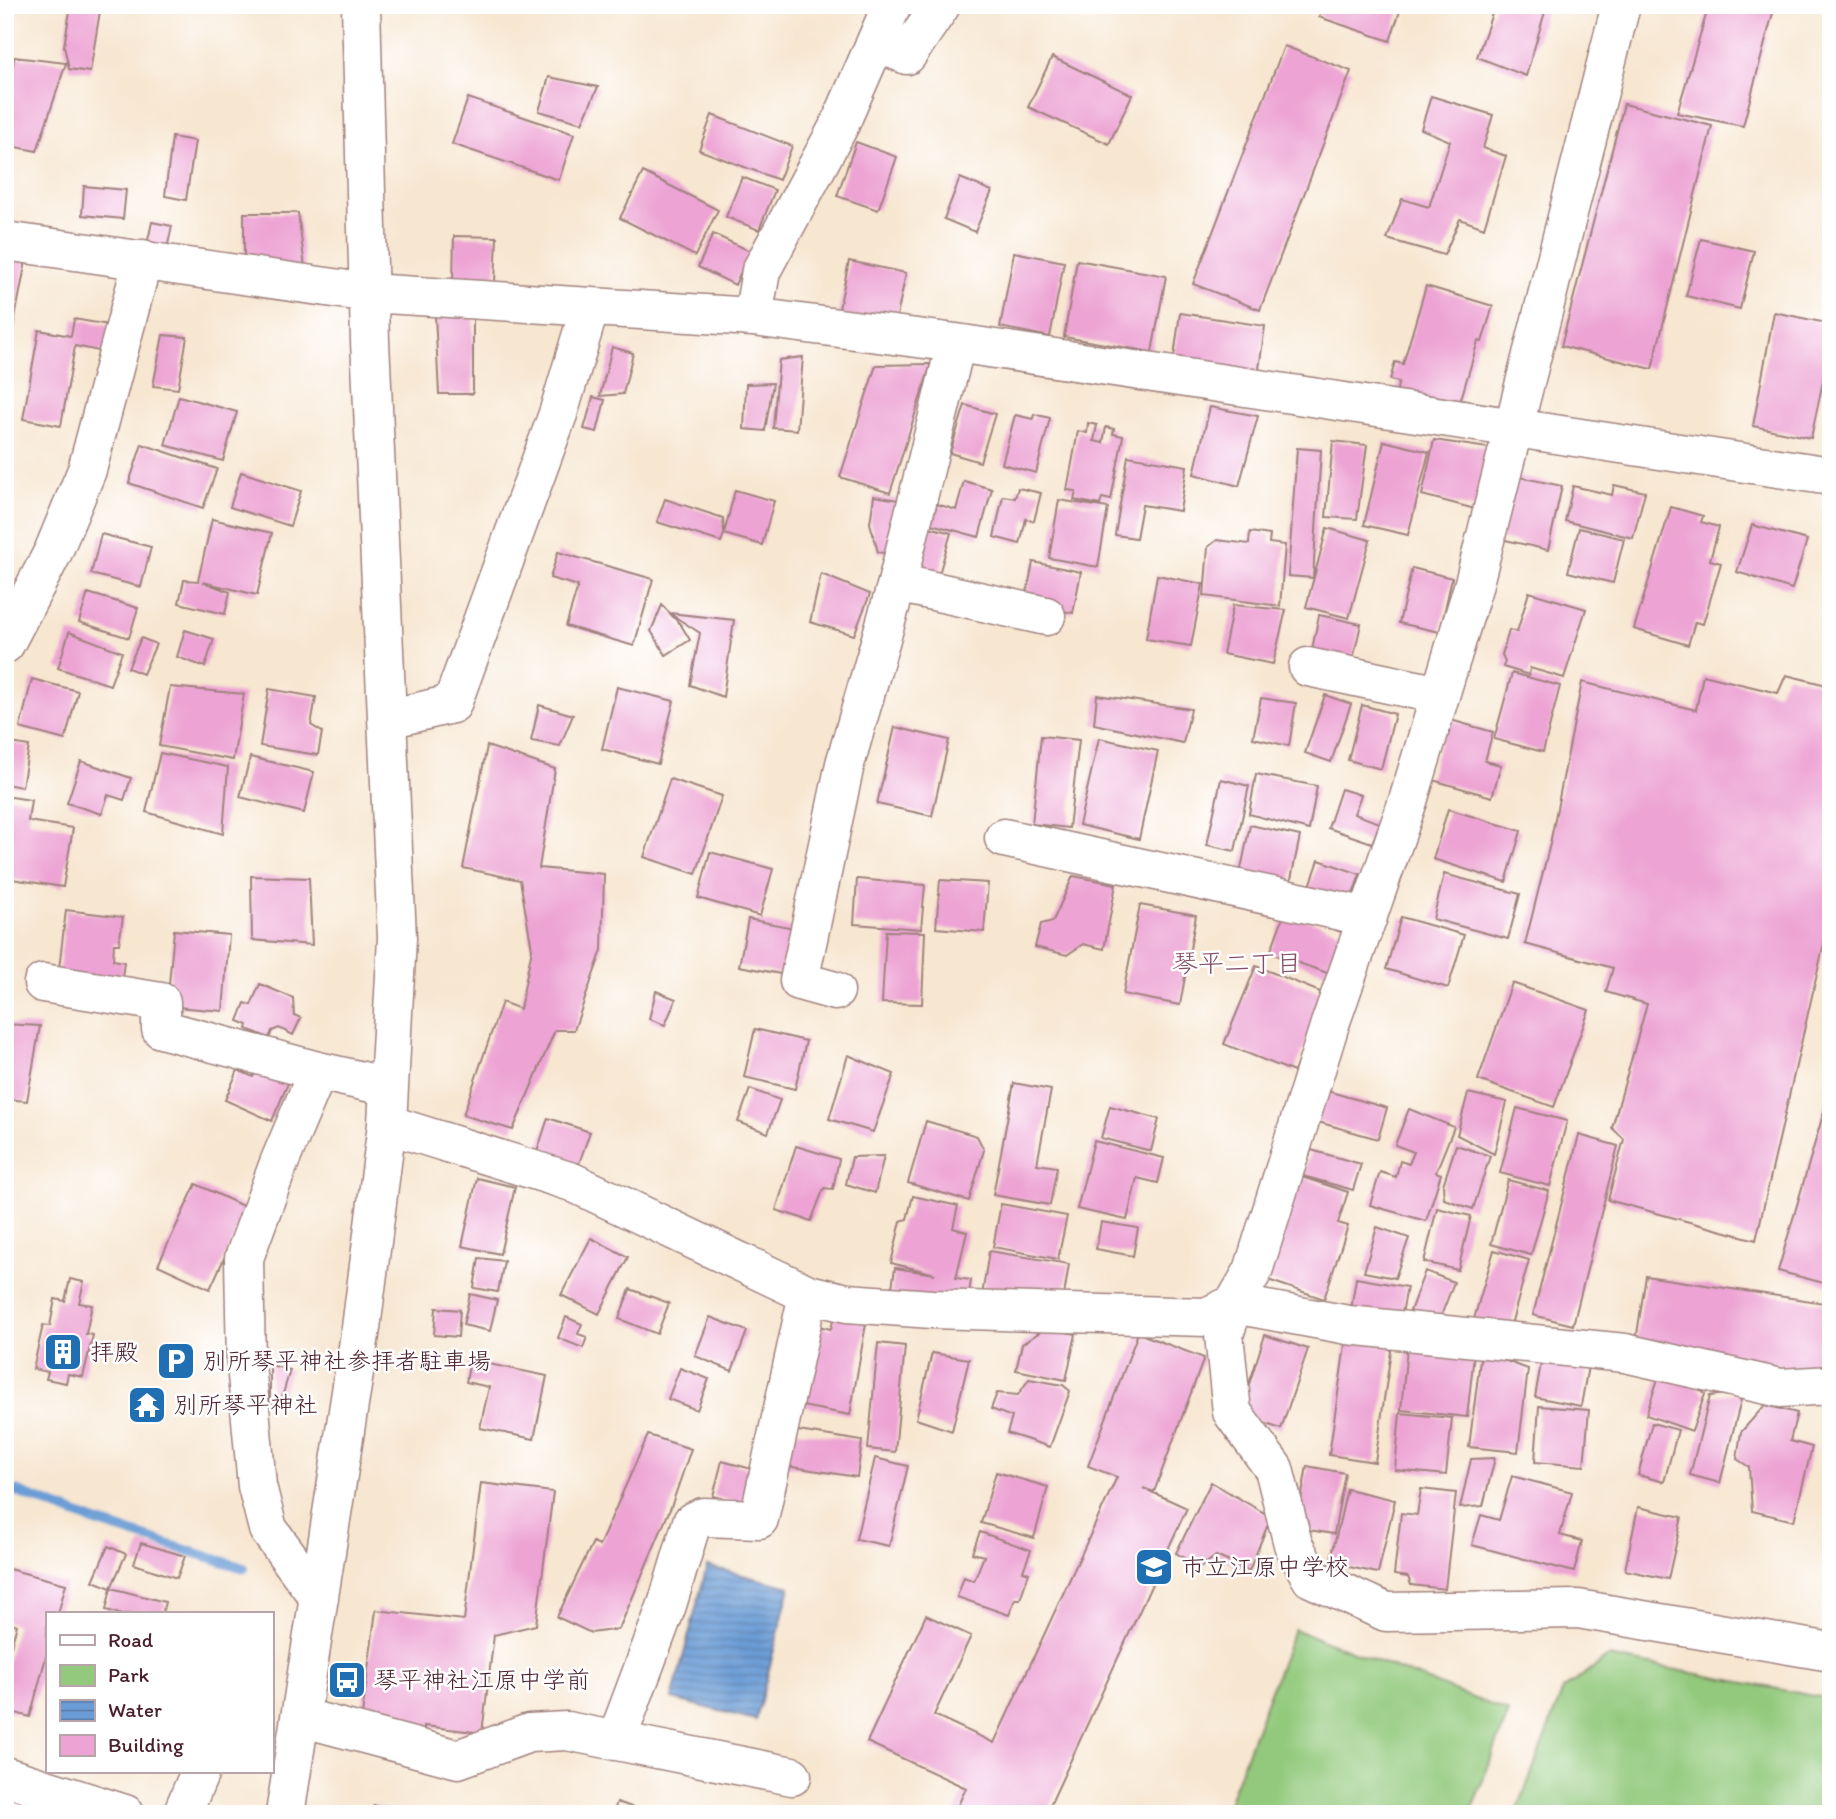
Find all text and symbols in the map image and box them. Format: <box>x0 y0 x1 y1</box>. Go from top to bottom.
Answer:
district label: 琴平二丁目 <box>1172 947 1302 979</box>
building icon: 拝殿 <box>42 1331 84 1373</box>
place label: 拝殿 <box>90 1337 138 1366</box>
parking icon: 別所琴平神社参拝者駐車場 <box>155 1340 197 1382</box>
place label: 別所琴平神社参拝者駐車場 <box>203 1346 491 1375</box>
temple icon: 別所琴平神社 <box>126 1384 168 1426</box>
place label: 別所琴平神社 <box>174 1390 318 1419</box>
school or university icon: 市立江原中学校 <box>1133 1546 1175 1588</box>
place label: 市立江原中学校 <box>1181 1552 1349 1581</box>
legend <box>46 1612 273 1773</box>
text: Road <box>108 1627 154 1652</box>
bus stop icon: 琴平神社江原中学前 <box>326 1659 368 1701</box>
text: Park <box>108 1662 150 1687</box>
place label: 琴平神社江原中学前 <box>374 1665 590 1694</box>
text: Water <box>108 1697 162 1722</box>
text: Building <box>108 1732 184 1757</box>

